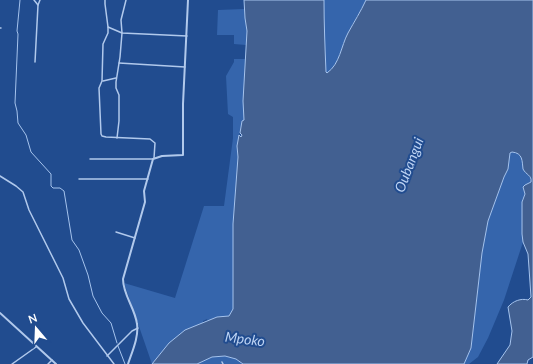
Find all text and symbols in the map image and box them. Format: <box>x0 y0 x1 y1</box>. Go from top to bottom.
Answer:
water label: Oubangui <box>390 134 427 195</box>
north arrow <box>16 308 56 348</box>
text: N <box>26 311 39 326</box>
water label: Mpoko <box>224 328 266 349</box>

